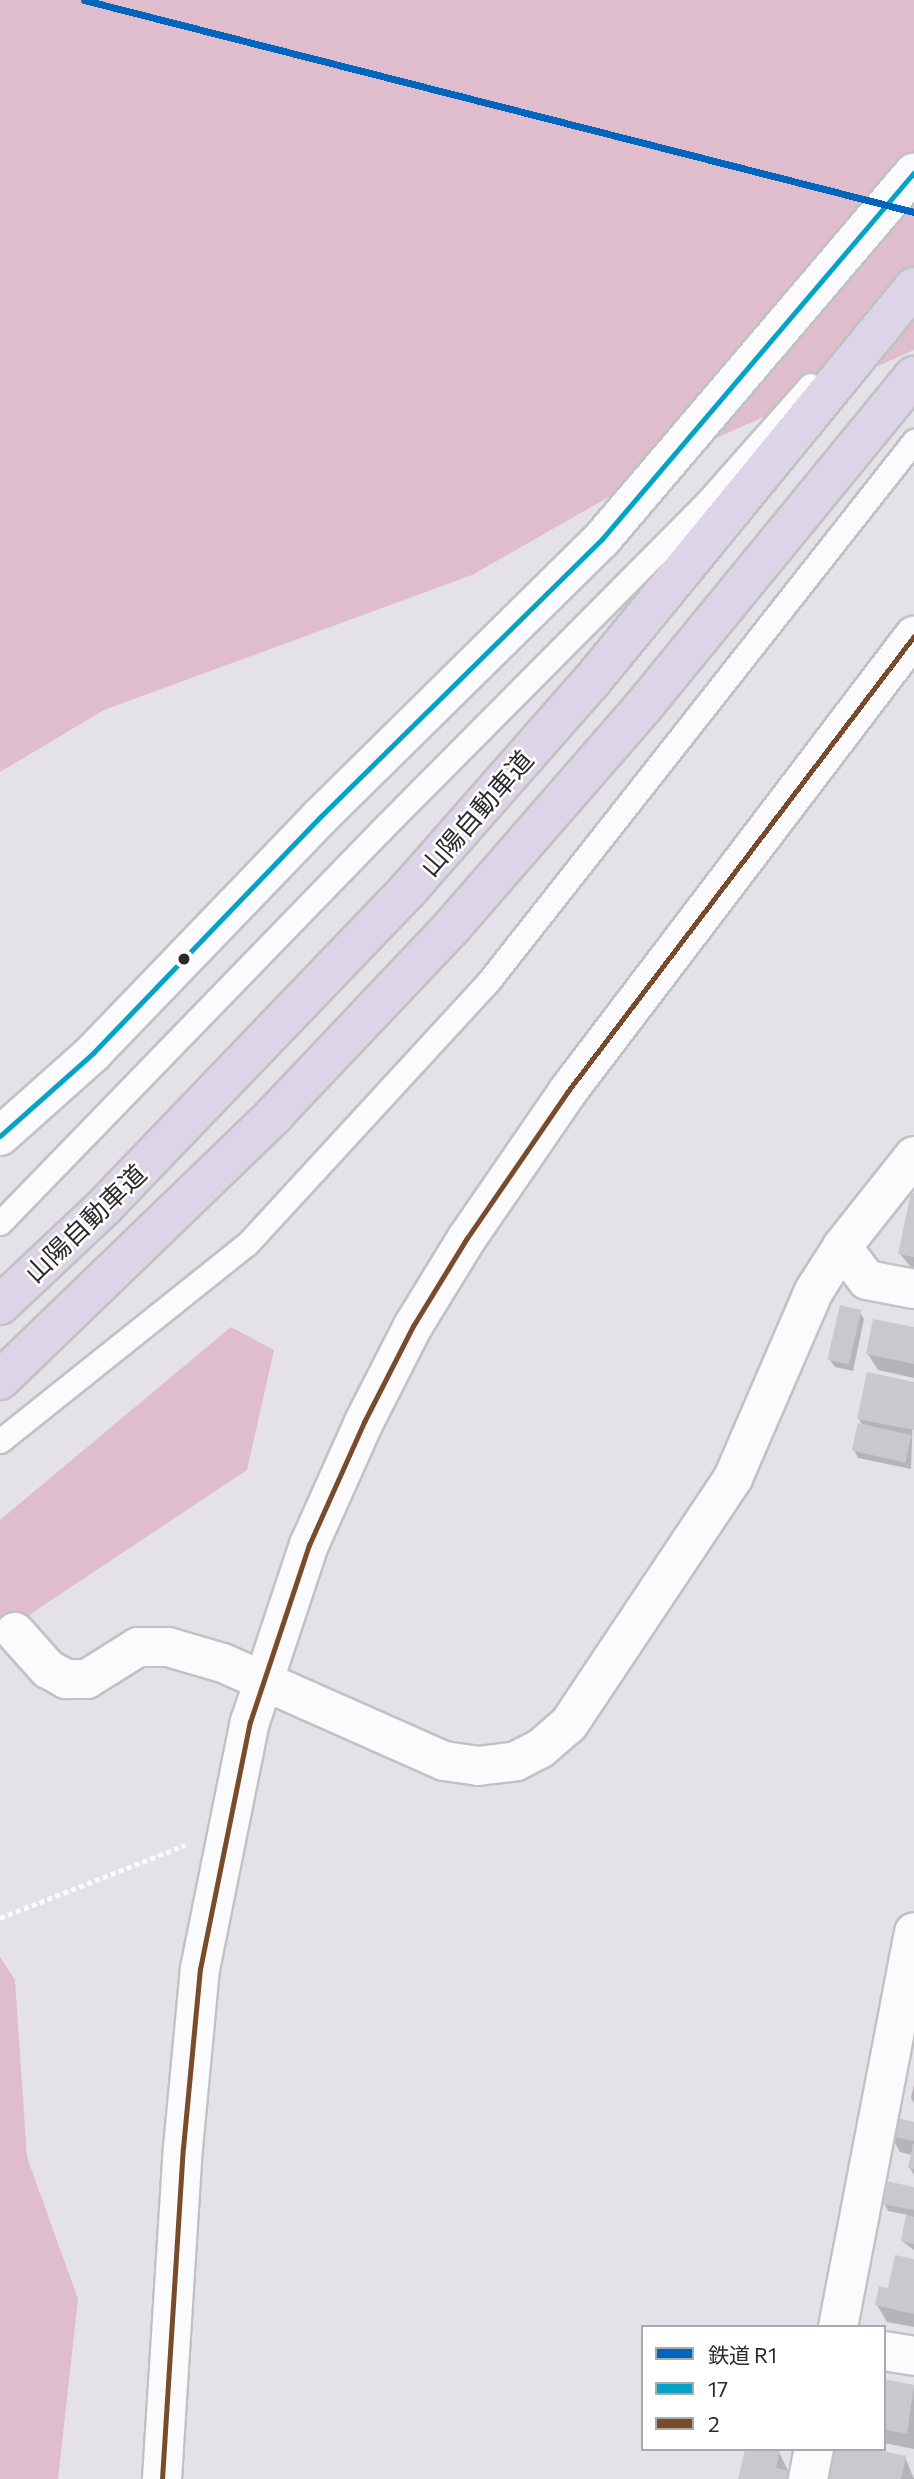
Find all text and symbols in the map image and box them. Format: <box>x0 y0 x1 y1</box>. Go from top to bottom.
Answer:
street label: 山陽自動車道 <box>413 744 539 882</box>
unlabelled marker <box>177 952 191 966</box>
street label: 山陽自動車道 <box>18 1158 152 1288</box>
legend <box>641 2325 886 2451</box>
text: 鉄道 R1 <box>708 2342 777 2367</box>
text: 17 <box>708 2376 728 2401</box>
text: 2 <box>708 2411 720 2436</box>

